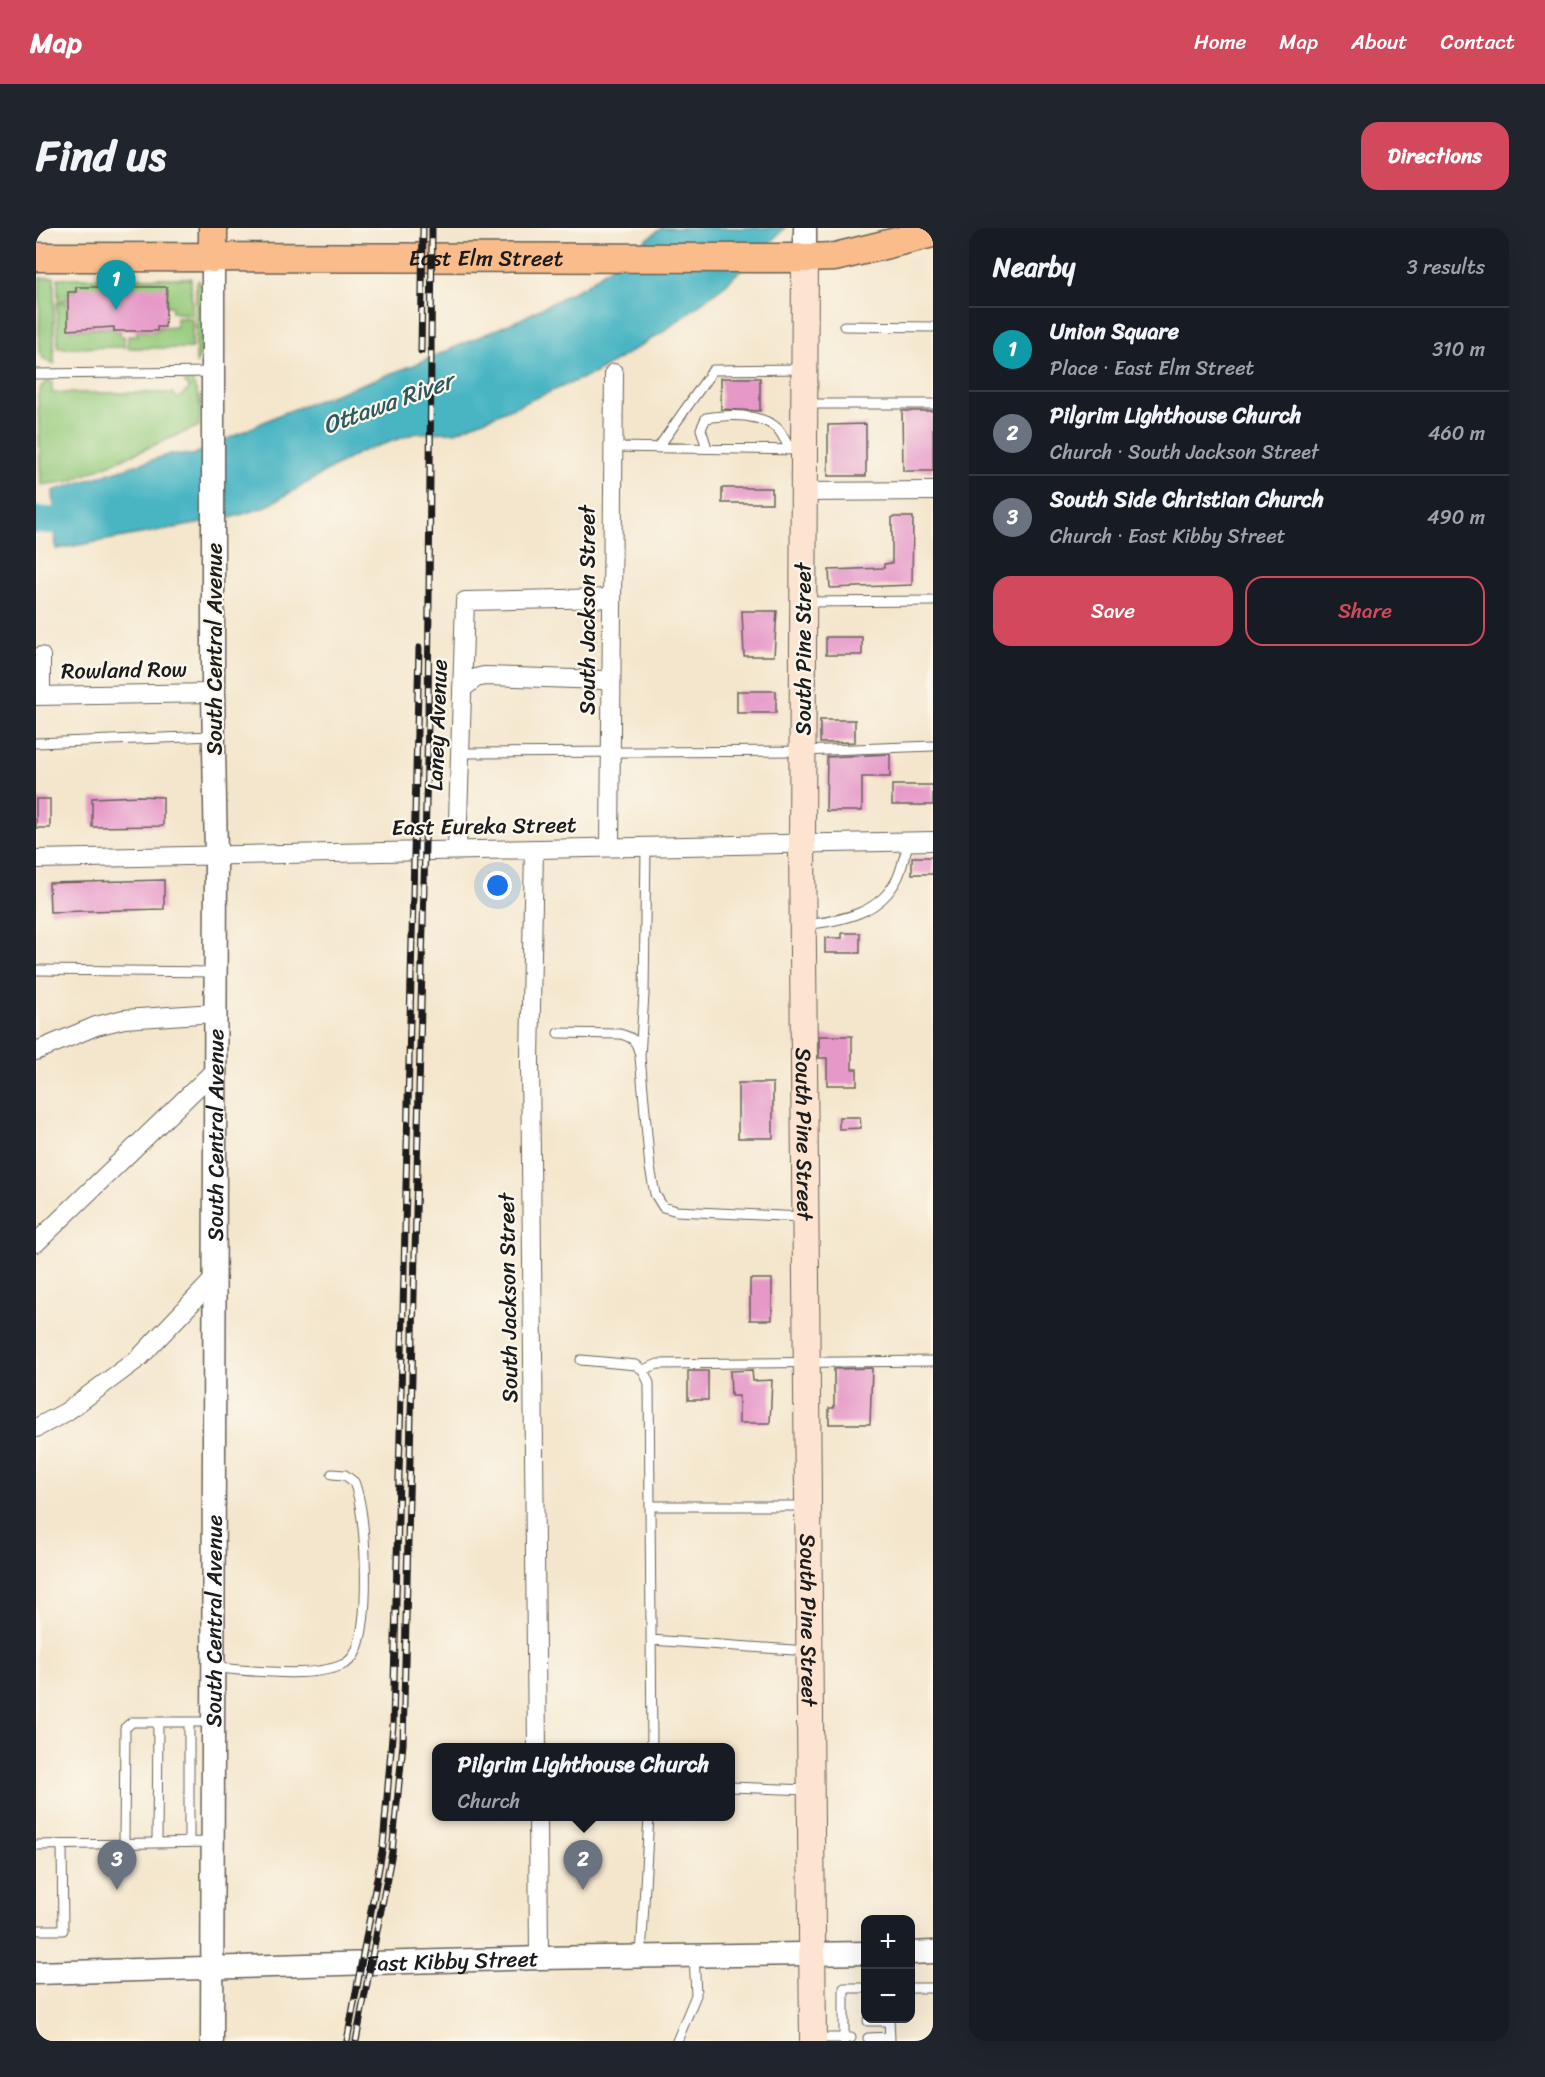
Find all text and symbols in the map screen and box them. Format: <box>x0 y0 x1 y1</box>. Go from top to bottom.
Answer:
text: Map <box>30 18 82 67</box>
text: Home <box>1194 23 1246 61</box>
text: Map <box>1279 23 1318 61</box>
text: About <box>1351 23 1408 61</box>
text: Contact <box>1441 23 1515 61</box>
text: Find us <box>36 119 166 193</box>
button: Directions <box>1361 122 1509 190</box>
street label: East Elm Street <box>409 238 564 277</box>
text: Nearby <box>993 244 1075 290</box>
text: 3 results <box>1407 250 1485 285</box>
pin: 1 <box>96 260 136 310</box>
text: Union Square <box>1050 312 1179 351</box>
text: 1 <box>1008 332 1017 367</box>
text: 310 m <box>1432 332 1485 367</box>
text: Place · East Elm Street <box>1050 351 1254 386</box>
water label: Ottawa River <box>317 358 463 446</box>
text: Pilgrim Lighthouse Church <box>1050 396 1301 435</box>
text: 2 <box>1007 416 1018 451</box>
text: 460 m <box>1428 416 1485 451</box>
text: Church · South Jackson Street <box>1050 435 1319 470</box>
text: South Side Christian Church <box>1050 480 1324 519</box>
text: 3 <box>1007 500 1018 535</box>
text: 490 m <box>1427 500 1485 535</box>
street label: South Jackson Street <box>568 504 607 715</box>
text: Church · East Kibby Street <box>1050 519 1285 554</box>
street label: South Central Avenue <box>195 543 234 755</box>
street label: South Pine Street <box>784 561 823 735</box>
button: Save <box>993 576 1233 646</box>
button: Share <box>1245 576 1485 646</box>
street label: Rowland Row <box>61 649 187 691</box>
street label: Laney Avenue <box>415 658 459 792</box>
street label: East Eureka Street <box>391 805 577 847</box>
your location <box>483 871 512 900</box>
street label: South Central Avenue <box>195 1029 235 1241</box>
street label: South Pine Street <box>784 1047 825 1222</box>
street label: South Jackson Street <box>487 1192 529 1403</box>
street label: South Central Avenue <box>194 1515 233 1727</box>
street label: South Pine Street <box>789 1533 829 1708</box>
popup <box>432 1743 735 1821</box>
text: Pilgrim Lighthouse Church <box>458 1745 709 1784</box>
text: Church <box>458 1784 520 1819</box>
pin: 3 <box>98 1840 136 1890</box>
pin: 2 <box>564 1840 602 1890</box>
map controls <box>861 1915 915 2023</box>
button: + <box>861 1915 915 1969</box>
street label: East Kibby Street <box>365 1939 539 1983</box>
button: − <box>861 1969 915 2023</box>

